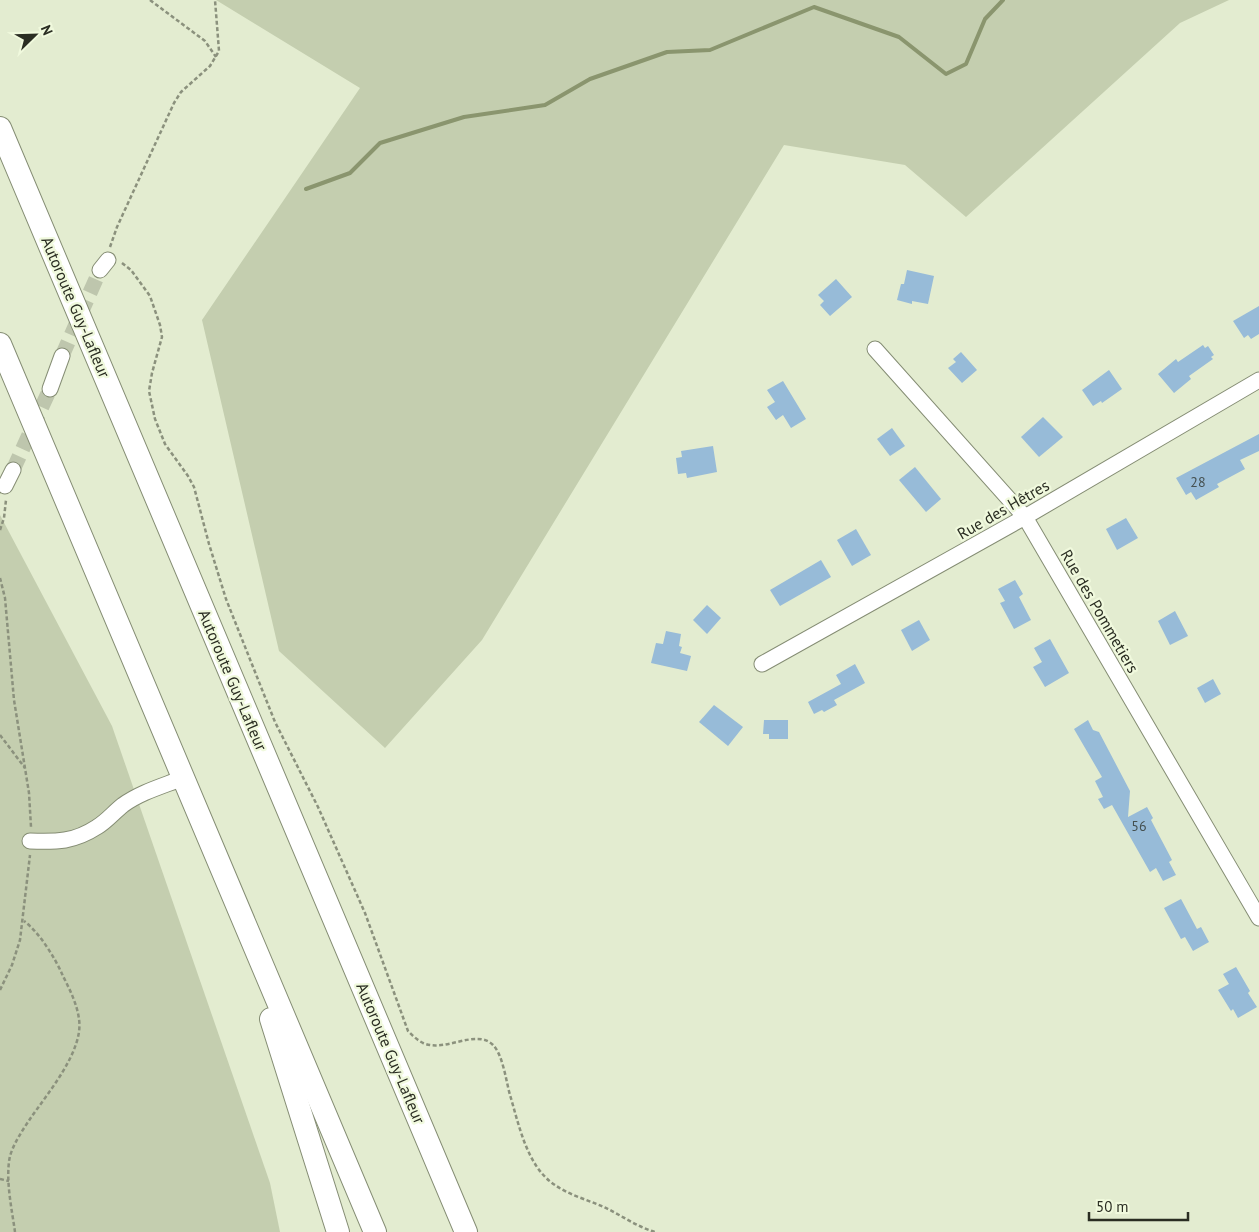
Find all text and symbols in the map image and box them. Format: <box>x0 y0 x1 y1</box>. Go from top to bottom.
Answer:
north arrow <box>10 10 60 60</box>
text: N <box>37 22 57 38</box>
street label: Autoroute Guy-Lafleur <box>37 234 115 381</box>
house number: 28 <box>1190 473 1206 491</box>
street label: Rue des Hêtres <box>954 475 1053 543</box>
street label: Rue des Pommetiers <box>1057 546 1144 677</box>
street label: Autoroute Guy-Lafleur <box>194 607 272 754</box>
house number: 56 <box>1131 817 1147 835</box>
street label: Autoroute Guy-Lafleur <box>352 980 430 1127</box>
scale bar <box>1089 1190 1188 1222</box>
text: 50 m <box>1096 1197 1129 1216</box>

